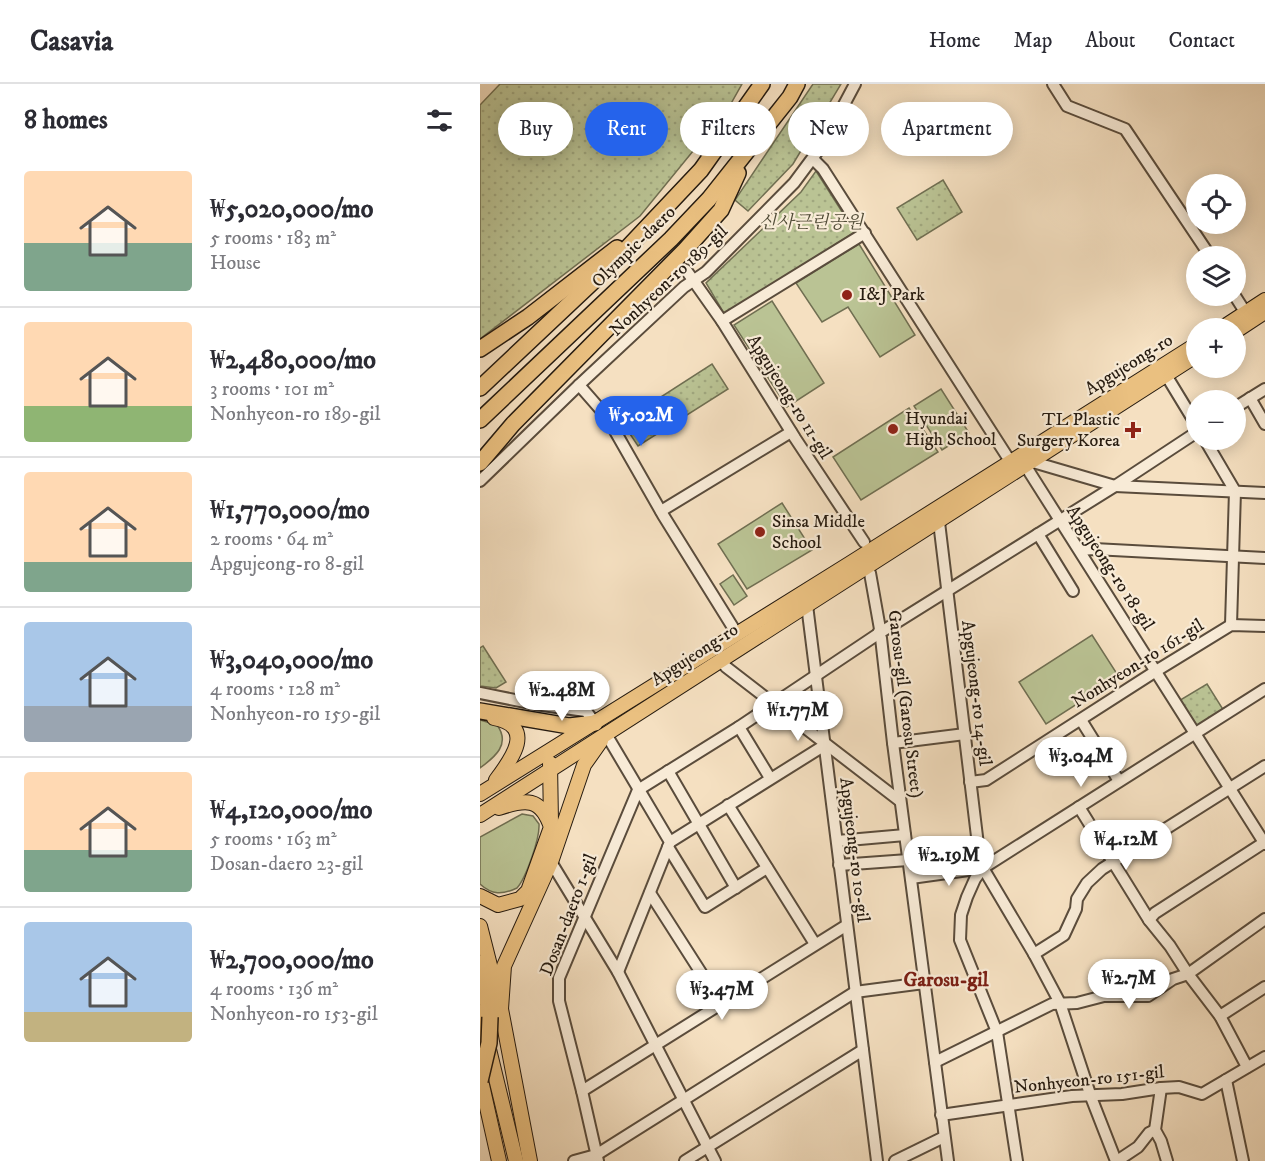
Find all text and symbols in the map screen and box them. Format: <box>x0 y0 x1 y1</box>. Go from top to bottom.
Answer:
text: Casavia <box>30 24 113 59</box>
text: Home <box>929 28 981 54</box>
text: Map <box>1014 28 1052 54</box>
text: About <box>1085 28 1136 54</box>
text: Contact <box>1169 28 1235 54</box>
chip: Buy <box>498 102 573 156</box>
chip: Rent <box>585 102 668 156</box>
chip: Filters <box>680 102 776 156</box>
chip: New <box>788 102 869 156</box>
chip: Apartment <box>881 102 1013 156</box>
text: 8 homes <box>24 104 108 137</box>
icon: filters <box>423 104 456 137</box>
map controls <box>1186 174 1246 450</box>
button: locate <box>1186 174 1246 234</box>
text: ₩5,020,000/mo <box>210 193 373 226</box>
icon: home <box>72 195 144 267</box>
street label: Olympic-daero <box>587 201 681 292</box>
park label: 신사근린공원 <box>759 212 865 234</box>
street label: Nonhyeon-ro 189-gil <box>605 220 733 341</box>
text: 5 rooms · 183 m² <box>210 226 336 251</box>
button: layers <box>1186 246 1246 306</box>
text: House <box>210 251 261 276</box>
place label: I&J Park <box>859 284 925 306</box>
marker: I&J Park <box>840 288 854 302</box>
button: + <box>1186 318 1246 378</box>
street label: Apgujeong-ro <box>1081 329 1177 401</box>
street label: Apgujeong-ro 11-gil <box>742 331 836 464</box>
text: ₩2,480,000/mo <box>210 344 376 377</box>
icon: home <box>72 346 144 418</box>
text: 3 rooms · 101 m² <box>210 377 334 402</box>
button: − <box>1186 390 1246 450</box>
pin: ₩5.02M <box>592 396 690 447</box>
text: Nonhyeon-ro 189-gil <box>210 402 380 427</box>
text: ₩5.02M <box>609 403 673 428</box>
place label: Hyundai High School <box>905 408 997 451</box>
place label: TL Plastic Surgery Korea <box>1017 409 1120 452</box>
marker: TL Plastic Surgery Korea <box>1124 421 1142 439</box>
marker: Hyundai High School <box>886 422 900 436</box>
text: ₩1,770,000/mo <box>210 494 370 527</box>
icon: home <box>72 496 144 568</box>
street label: Apgujeong-ro 18-gil <box>1061 501 1159 635</box>
place label: Sinsa Middle School <box>772 511 865 554</box>
marker: Sinsa Middle School <box>753 525 767 539</box>
text: 2 rooms · 64 m² <box>210 527 333 552</box>
text: Apgujeong-ro 8-gil <box>210 552 364 577</box>
street label: Garosu-gil (Garosu Street) <box>883 609 927 799</box>
street label: Nonhyeon-ro 161-gil <box>1068 614 1208 713</box>
street label: Apgujeong-ro <box>647 619 743 691</box>
street label: Apgujeong-ro 14-gil <box>956 619 996 768</box>
text: ₩3,040,000/mo <box>210 644 373 677</box>
icon: home <box>72 646 144 718</box>
pin: ₩2.48M <box>513 671 611 722</box>
text: 4 rooms · 128 m² <box>210 677 340 702</box>
text: ₩2.48M <box>529 678 595 703</box>
pin: ₩1.77M <box>749 691 847 742</box>
text: ₩1.77M <box>767 698 829 723</box>
text: Nonhyeon-ro 159-gil <box>210 702 380 727</box>
pin: ₩3.04M <box>1032 737 1130 788</box>
text: ₩3.04M <box>1049 744 1113 769</box>
street label: Apgujeong-ro 10-gil <box>834 776 874 924</box>
text: ₩4,120,000/mo <box>210 794 372 827</box>
icon: home <box>72 796 144 868</box>
pin: ₩4.12M <box>1077 820 1175 871</box>
text: 5 rooms · 163 m² <box>210 827 337 852</box>
text: ₩4.12M <box>1094 827 1158 852</box>
pin: ₩2.19M <box>900 836 998 887</box>
text: ₩2.19M <box>918 843 980 868</box>
street label: Dosan-daero 1-gil <box>536 850 603 979</box>
text: Dosan-daero 23-gil <box>210 852 363 877</box>
text: ₩2,700,000/mo <box>210 944 374 977</box>
icon: home <box>72 946 144 1018</box>
pin: ₩2.7M <box>1087 959 1171 1010</box>
text: ₩2.7M <box>1102 966 1156 991</box>
district label: Garosu-gil <box>904 968 989 993</box>
pin: ₩3.47M <box>673 970 771 1021</box>
text: 4 rooms · 136 m² <box>210 977 338 1002</box>
text: ₩3.47M <box>690 977 754 1002</box>
text: Nonhyeon-ro 153-gil <box>210 1002 378 1027</box>
street label: Nonhyeon-ro 151-gil <box>1013 1061 1166 1099</box>

